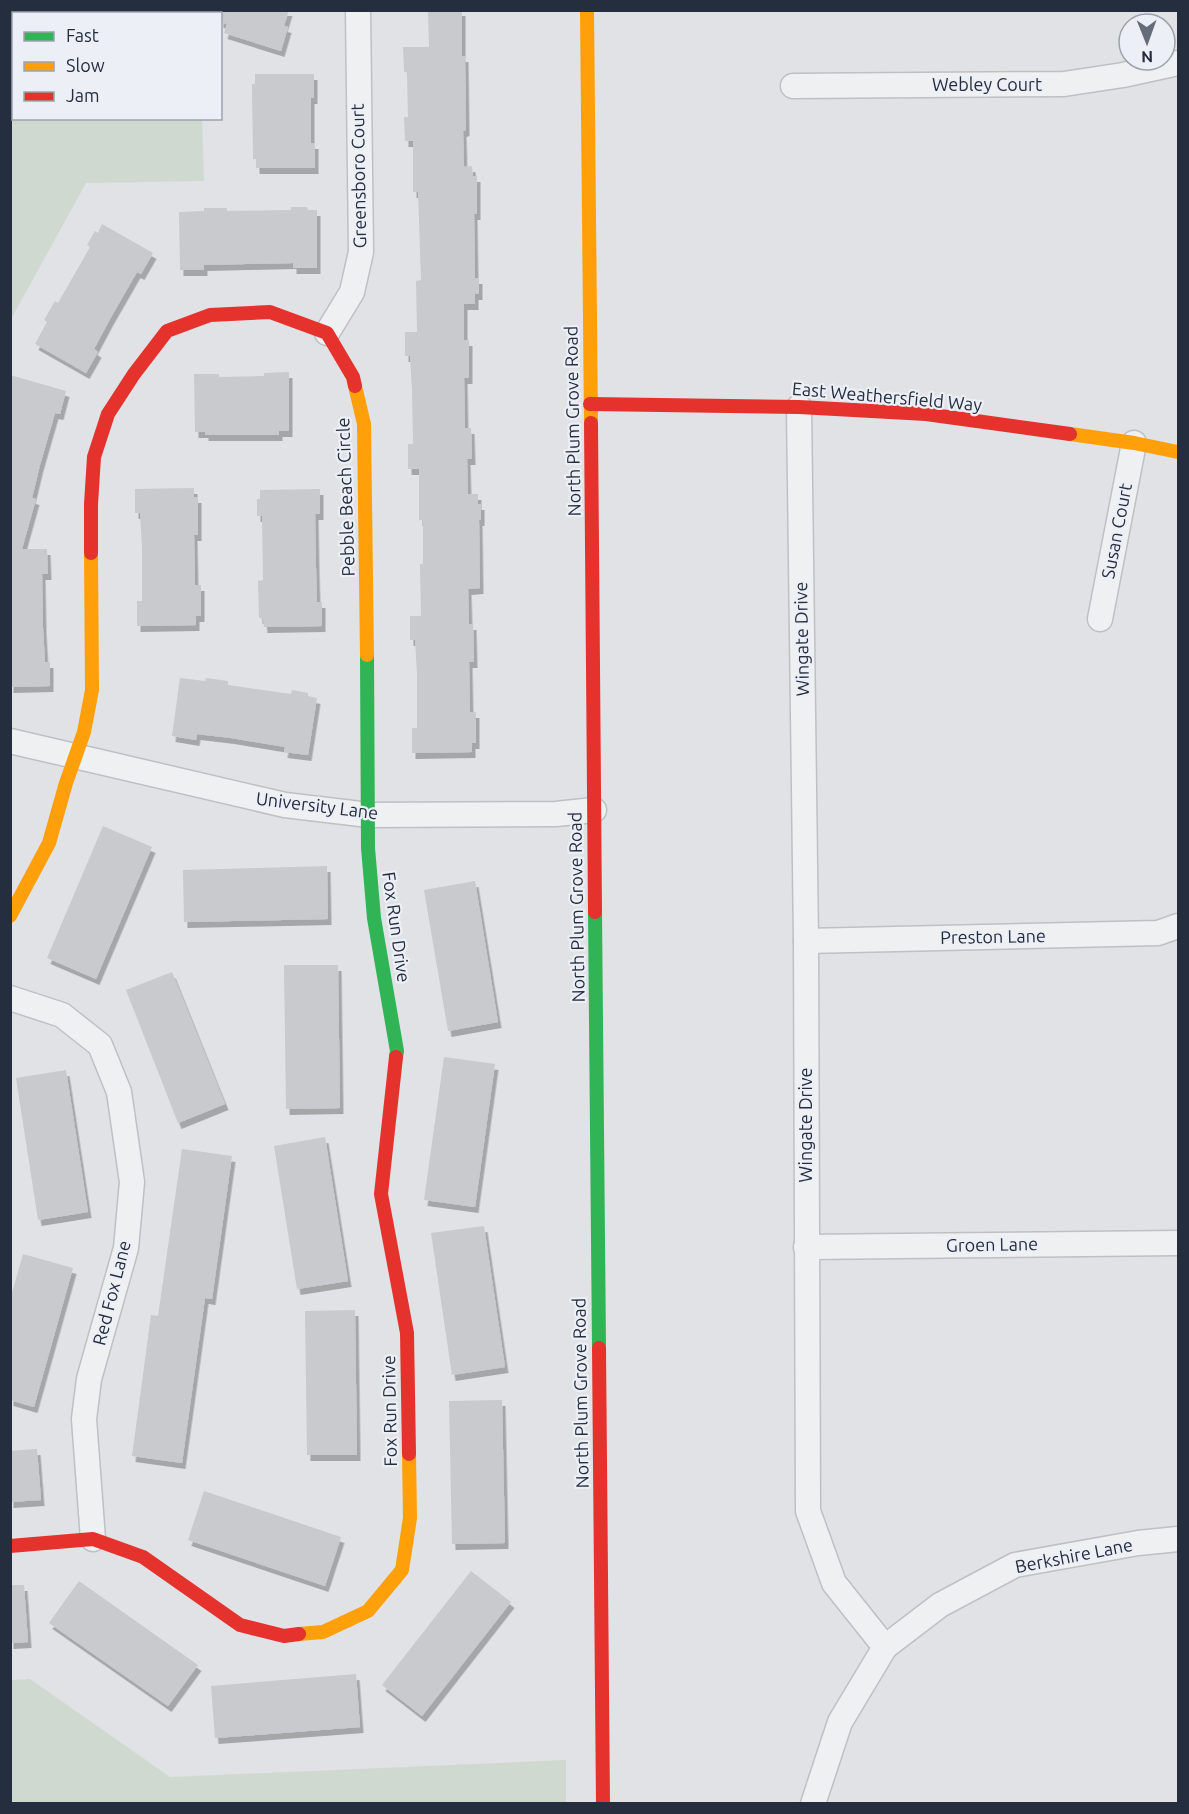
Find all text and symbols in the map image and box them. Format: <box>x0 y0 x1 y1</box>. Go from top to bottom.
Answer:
legend <box>12 12 222 120</box>
north arrow <box>1117 12 1177 72</box>
text: Fast <box>66 25 99 45</box>
text: N <box>1141 48 1153 66</box>
text: Slow <box>66 55 105 75</box>
street label: Webley Court <box>932 74 1042 94</box>
text: Jam <box>66 85 100 105</box>
street label: Greensboro Court <box>347 103 369 249</box>
street label: North Plum Grove Road <box>560 326 584 516</box>
street label: East Weathersfield Way <box>791 378 983 414</box>
street label: Pebble Beach Circle <box>332 417 358 577</box>
street label: Susan Court <box>1097 481 1135 580</box>
street label: Wingate Drive <box>790 581 812 697</box>
street label: University Lane <box>255 788 379 822</box>
street label: North Plum Grove Road <box>564 812 588 1002</box>
street label: Fox Run Drive <box>379 870 415 983</box>
street label: Preston Lane <box>940 925 1046 947</box>
street label: Wingate Drive <box>795 1068 815 1182</box>
street label: Groen Lane <box>946 1233 1038 1255</box>
street label: Red Fox Lane <box>88 1238 134 1347</box>
street label: North Plum Grove Road <box>568 1298 592 1488</box>
street label: Fox Run Drive <box>378 1355 400 1467</box>
street label: Berkshire Lane <box>1013 1534 1134 1576</box>

